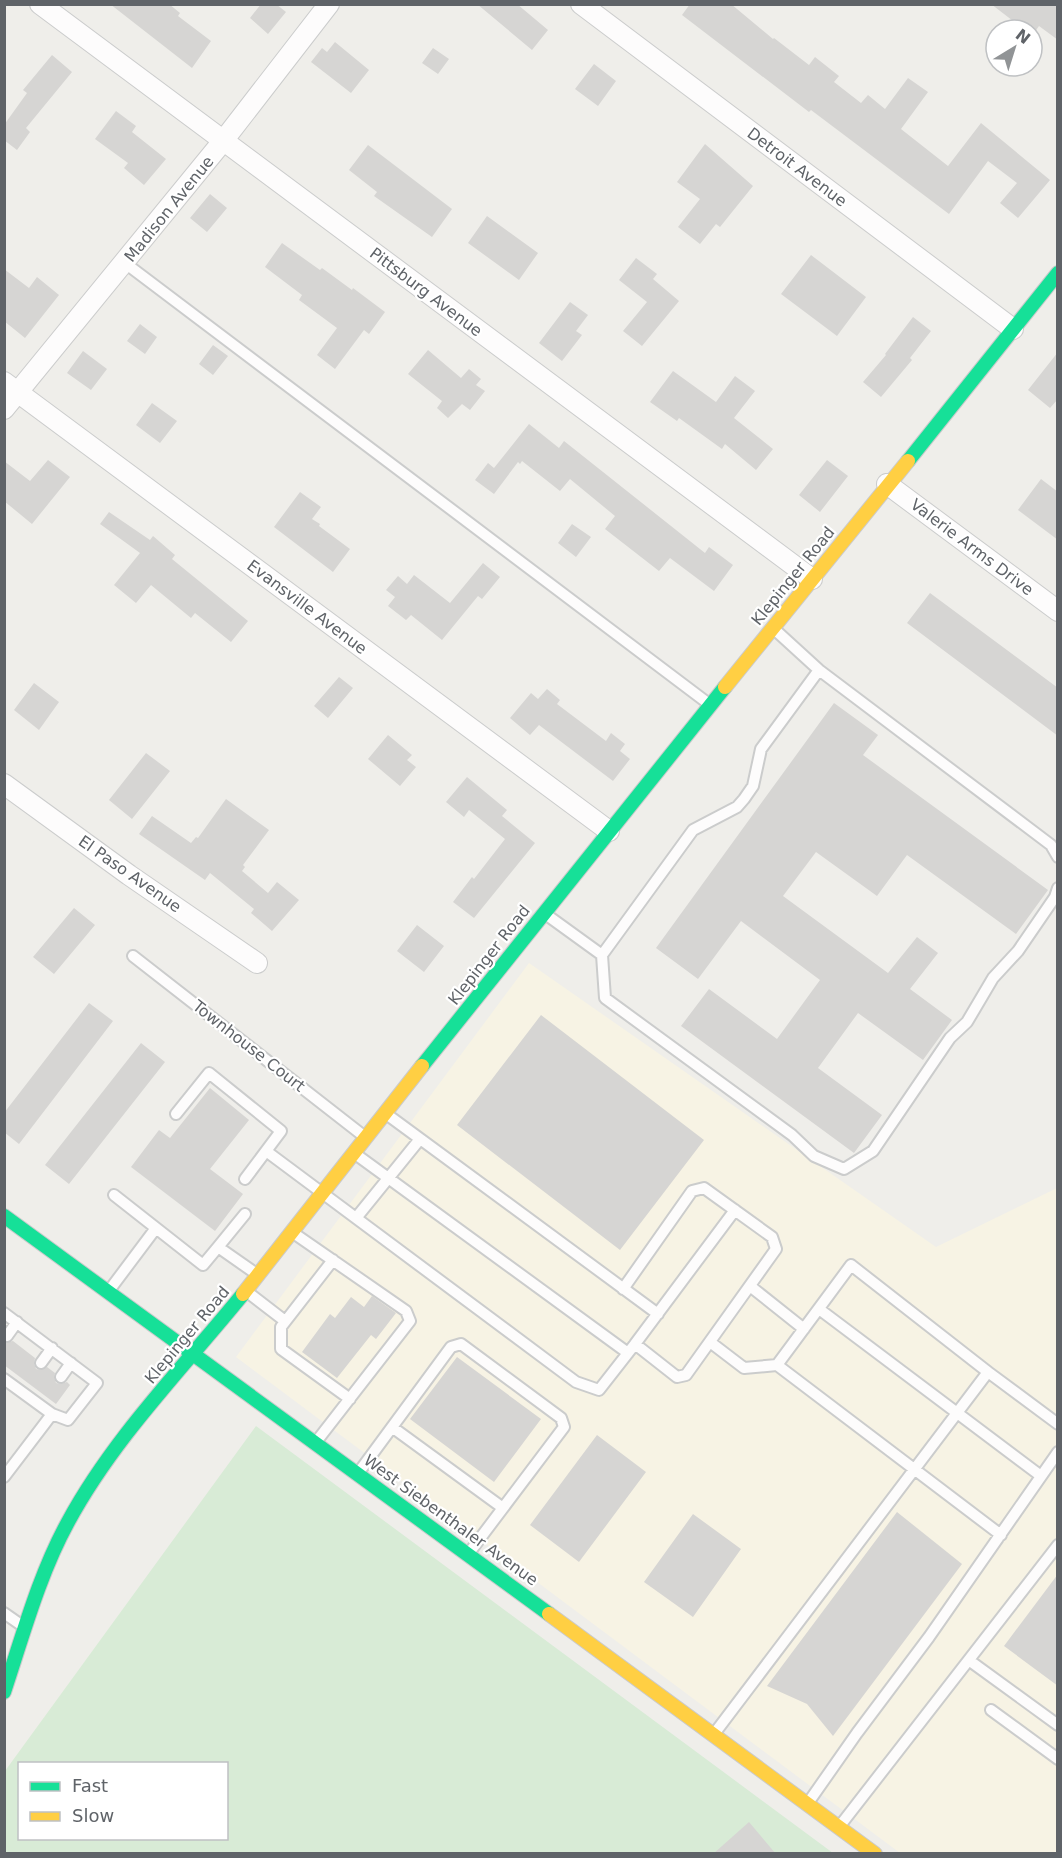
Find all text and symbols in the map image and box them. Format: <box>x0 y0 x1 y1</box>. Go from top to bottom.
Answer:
north arrow <box>984 18 1044 78</box>
text: N <box>1012 25 1034 48</box>
street label: Detroit Avenue <box>743 123 851 211</box>
street label: Madison Avenue <box>120 152 218 266</box>
street label: Pittsburg Avenue <box>366 244 486 340</box>
street label: Valerie Arms Drive <box>907 495 1037 599</box>
street label: Klepinger Road <box>747 523 839 629</box>
street label: Evansville Avenue <box>243 556 371 658</box>
street label: El Paso Avenue <box>75 832 185 916</box>
street label: Klepinger Road <box>444 901 534 1009</box>
street label: Townhouse Court <box>188 996 309 1096</box>
street label: Klepinger Road <box>141 1282 233 1388</box>
street label: West Siebenthaler Avenue <box>360 1450 542 1590</box>
legend <box>18 1762 228 1840</box>
text: Fast <box>72 1775 108 1796</box>
text: Slow <box>72 1805 114 1826</box>

